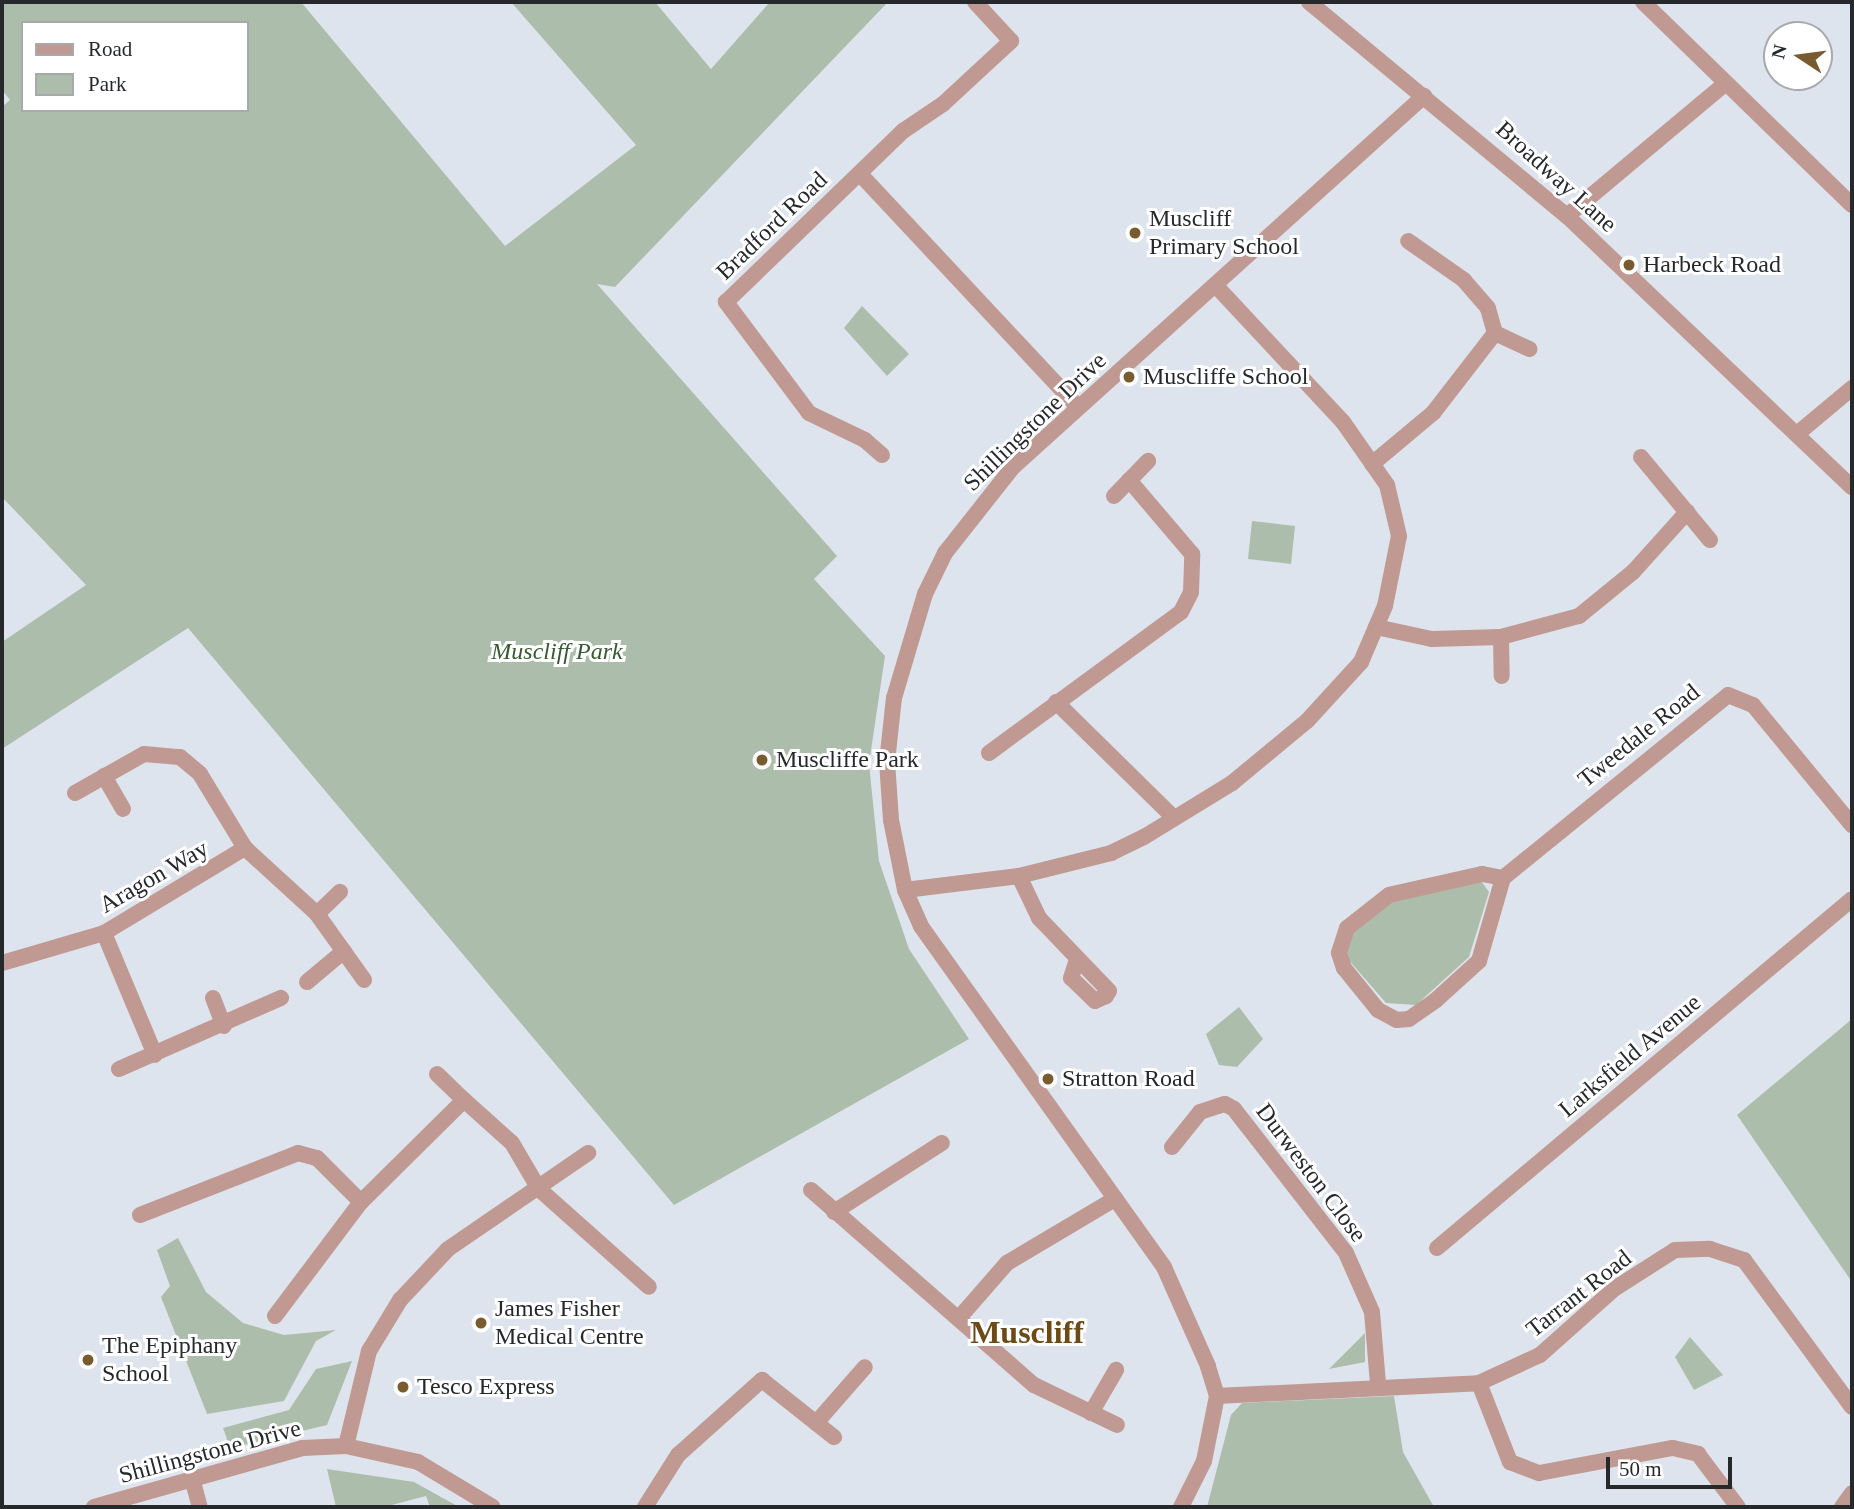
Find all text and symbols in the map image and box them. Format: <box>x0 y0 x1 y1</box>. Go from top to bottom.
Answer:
legend <box>21 21 248 112</box>
north arrow <box>1763 21 1833 91</box>
text: Road <box>88 37 132 61</box>
text: N <box>1767 43 1791 61</box>
text: Park <box>88 72 127 96</box>
street label: Broadway Lane <box>1490 115 1622 239</box>
street label: Bradford Road <box>710 166 834 286</box>
place label: Muscliff Primary School <box>1149 205 1299 261</box>
marker: Muscliff Primary School <box>1127 225 1143 241</box>
place label: Harbeck Road <box>1643 251 1781 279</box>
marker: Harbeck Road <box>1621 257 1637 273</box>
street label: Shillingstone Drive <box>958 347 1112 497</box>
place label: Muscliffe School <box>1143 363 1309 391</box>
marker: Muscliffe School <box>1121 369 1137 385</box>
park label: Muscliff Park <box>491 638 623 666</box>
street label: Tweedale Road <box>1572 678 1706 794</box>
place label: Muscliffe Park <box>776 746 919 774</box>
marker: Muscliffe Park <box>754 752 770 768</box>
street label: Aragon Way <box>94 834 214 920</box>
street label: Larksfield Avenue <box>1553 988 1707 1124</box>
place label: Stratton Road <box>1062 1065 1195 1093</box>
marker: Stratton Road <box>1040 1071 1056 1087</box>
street label: Durweston Close <box>1250 1098 1372 1248</box>
street label: Tarrant Road <box>1521 1244 1637 1344</box>
place label: James Fisher Medical Centre <box>495 1295 644 1351</box>
district label: Muscliff <box>970 1313 1084 1351</box>
marker: James Fisher Medical Centre <box>473 1315 489 1331</box>
place label: The Epiphany School <box>102 1332 237 1388</box>
marker: The Epiphany School <box>80 1352 96 1368</box>
place label: Tesco Express <box>417 1373 555 1401</box>
marker: Tesco Express <box>395 1379 411 1395</box>
street label: Shillingstone Drive <box>116 1414 304 1490</box>
scale bar <box>1609 1442 1735 1486</box>
text: 50 m <box>1619 1457 1662 1481</box>

